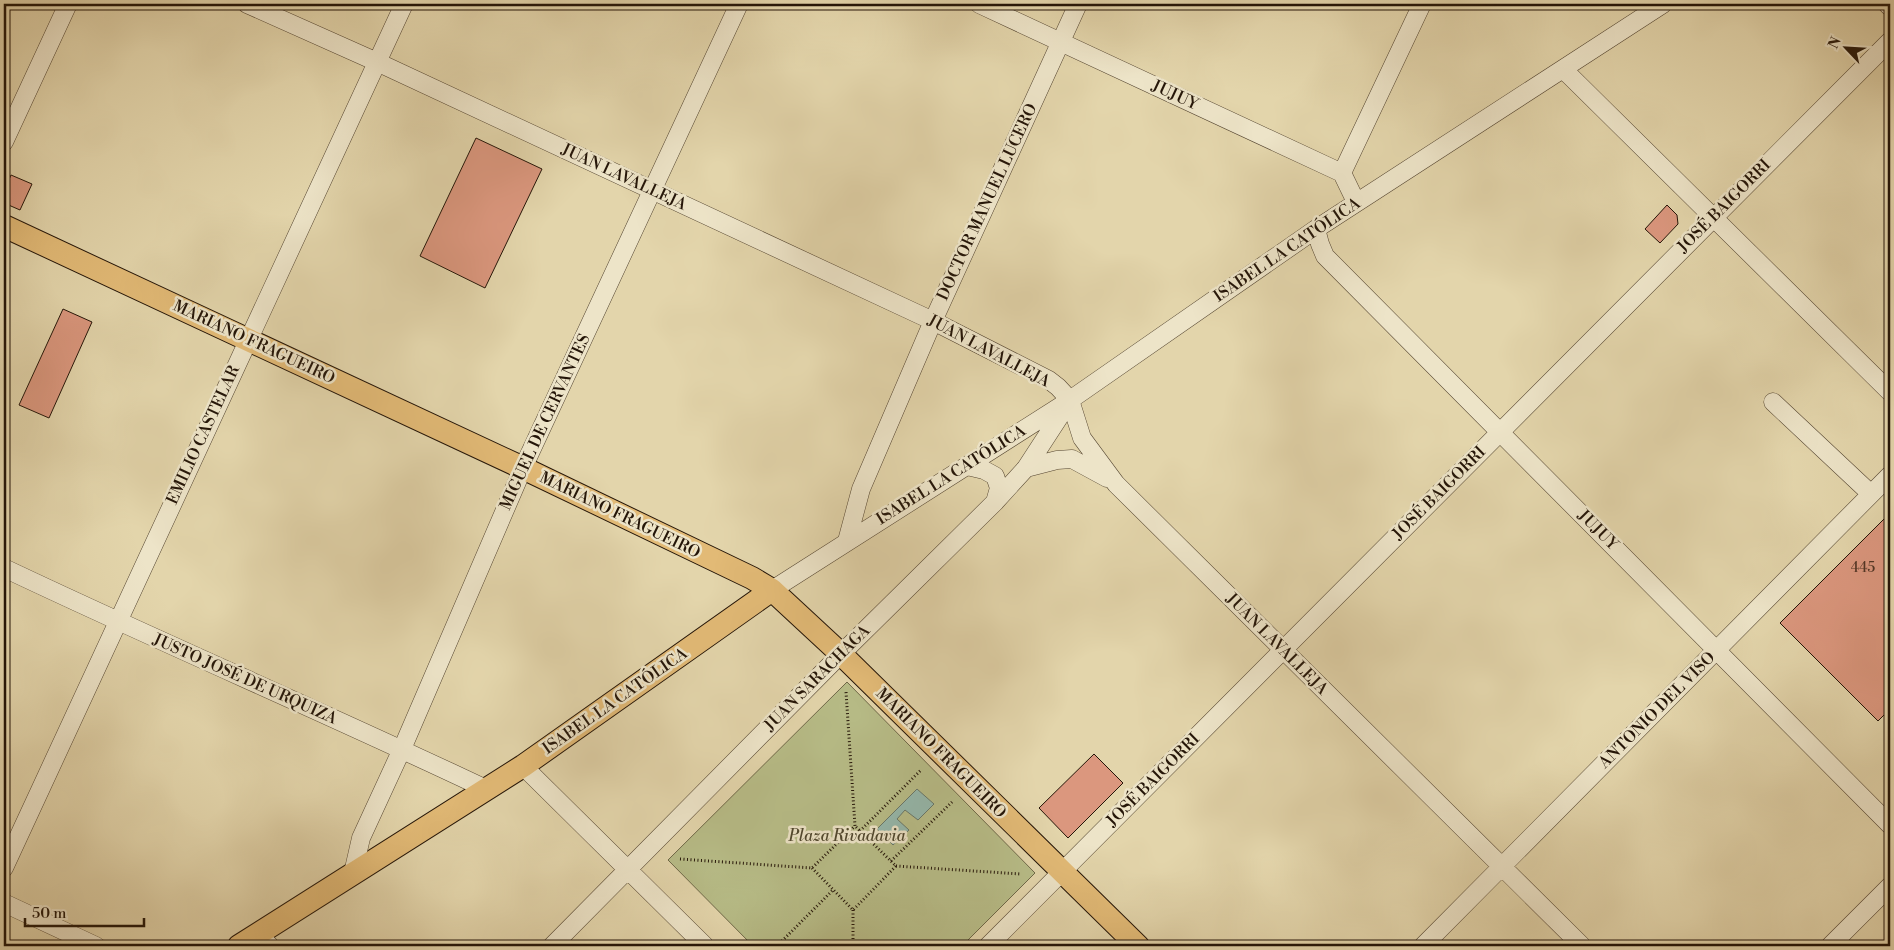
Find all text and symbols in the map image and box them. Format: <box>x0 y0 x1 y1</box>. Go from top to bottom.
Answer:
north arrow <box>1822 22 1872 72</box>
text: N <box>1825 34 1846 52</box>
street label: JUJUY <box>1148 75 1203 115</box>
street label: DOCTOR MANUEL LUCERO <box>933 100 1041 304</box>
street label: JUAN LAVALLEJA <box>557 139 691 215</box>
street label: JOSÉ BAIGORRI <box>1671 154 1775 258</box>
street label: ISABEL LA CATÓLICA <box>1209 191 1365 307</box>
street label: MARIANO FRAGUEIRO <box>170 296 338 388</box>
street label: JUAN LAVALLEJA <box>924 310 1054 392</box>
street label: MIGUEL DE CERVANTES <box>495 331 595 513</box>
street label: EMILIO CASTELAR <box>162 362 244 508</box>
street label: ISABEL LA CATÓLICA <box>872 419 1030 529</box>
street label: JOSÉ BAIGORRI <box>1386 441 1490 545</box>
street label: MARIANO FRAGUEIRO <box>536 467 704 563</box>
street label: JUJUY <box>1573 505 1623 555</box>
house number: 445 <box>1851 559 1876 577</box>
street label: JUAN LAVALLEJA <box>1221 588 1333 700</box>
street label: JUAN SARACHAGA <box>759 620 875 736</box>
street label: JUSTO JOSÉ DE URQUIZA <box>149 627 342 729</box>
street label: ISABEL LA CATÓLICA <box>537 641 692 759</box>
street label: ANTONIO DEL VISO <box>1594 648 1719 773</box>
street label: MARIANO FRAGUEIRO <box>872 684 1010 822</box>
street label: JOSÉ BAIGORRI <box>1100 728 1204 832</box>
park label: Plaza Rivadavia <box>788 826 906 846</box>
scale bar <box>25 895 144 927</box>
text: 50 m <box>32 904 66 923</box>

